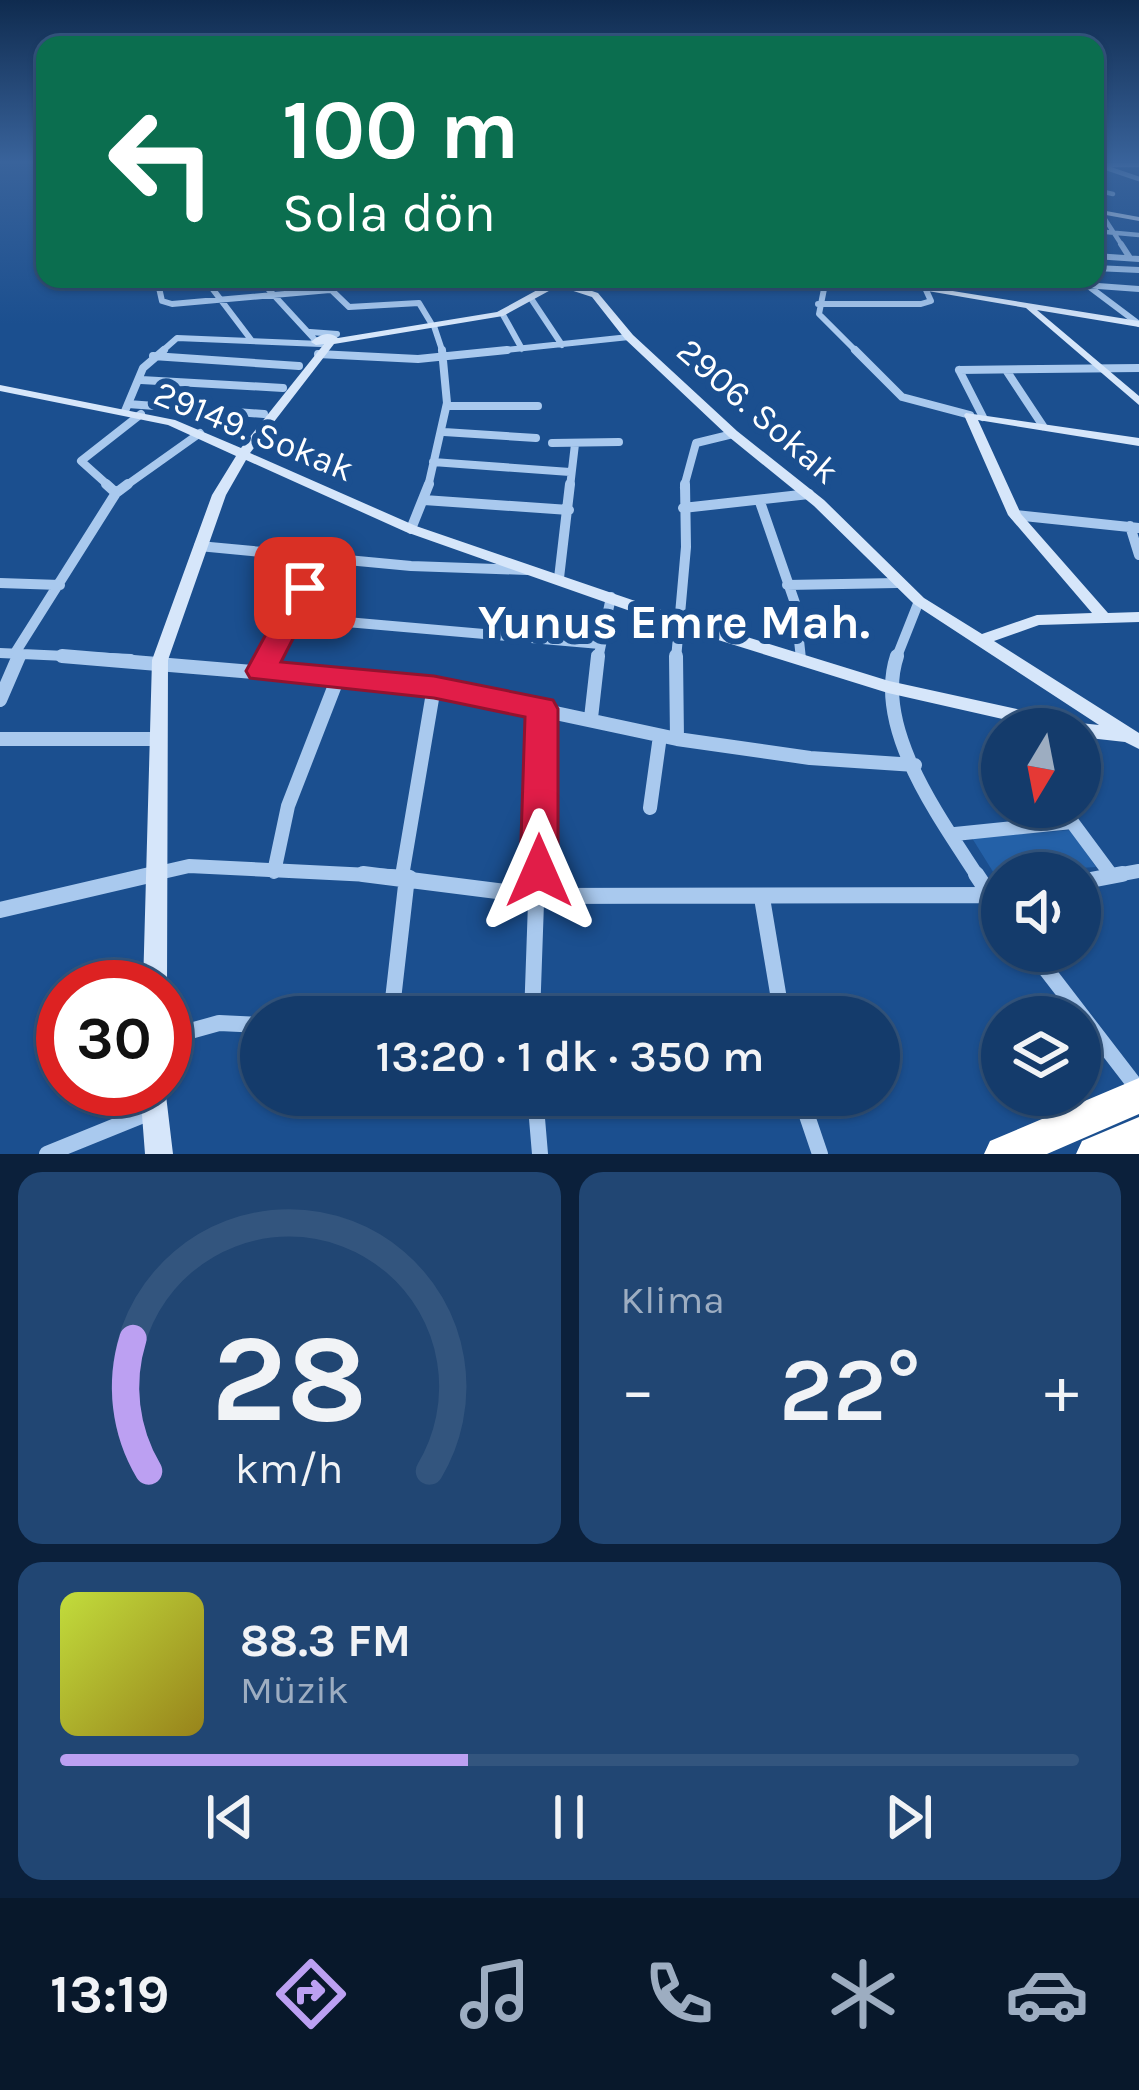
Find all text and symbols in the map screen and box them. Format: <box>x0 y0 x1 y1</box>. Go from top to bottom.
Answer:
text: 100 m <box>282 81 519 179</box>
icon: left <box>84 84 240 240</box>
text: Sola dön <box>282 181 496 245</box>
street label: 2906. Sokak <box>669 329 847 493</box>
street label: 29149. Sokak <box>148 372 360 490</box>
pin <box>254 537 356 639</box>
icon: arrive <box>272 555 338 621</box>
district label: Yunus Emre Mah. <box>478 594 870 650</box>
north arrow <box>981 708 1101 828</box>
map controls <box>981 708 1101 1116</box>
position arrow <box>476 808 602 934</box>
button: sound <box>981 852 1101 972</box>
speed limit sign: 30 <box>36 960 192 1116</box>
button: layers <box>981 996 1101 1116</box>
text: 13:20 · 1 dk · 350 m <box>375 1030 765 1082</box>
text: Klima <box>621 1277 725 1323</box>
text: 28 <box>211 1306 367 1451</box>
text: 22° <box>779 1337 920 1443</box>
text: − <box>621 1351 655 1429</box>
text: + <box>1044 1351 1079 1429</box>
text: km/h <box>235 1444 344 1494</box>
text: 88.3 FM <box>240 1615 411 1667</box>
text: Müzik <box>240 1667 349 1713</box>
icon: previous <box>197 1784 263 1850</box>
icon: pause <box>536 1784 602 1850</box>
icon: next <box>876 1784 942 1850</box>
icon: directions <box>269 1952 353 2036</box>
icon: music <box>453 1952 537 2036</box>
icon: phone <box>637 1952 721 2036</box>
icon: climate <box>821 1952 905 2036</box>
icon: car <box>1005 1952 1089 2036</box>
text: 13:19 <box>50 1962 170 2026</box>

